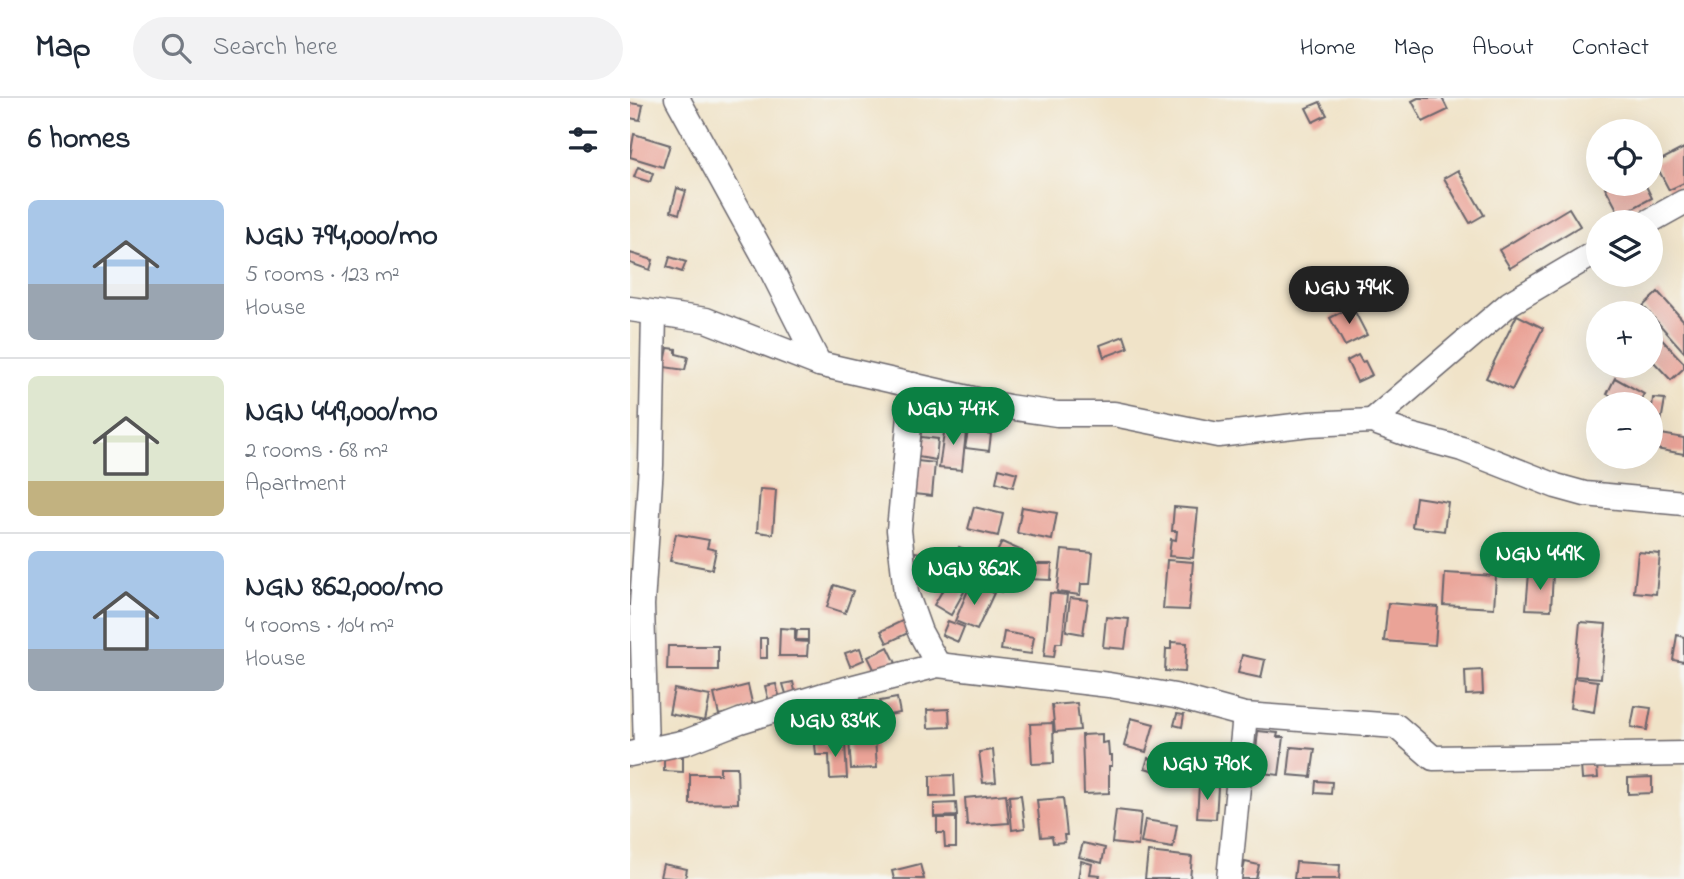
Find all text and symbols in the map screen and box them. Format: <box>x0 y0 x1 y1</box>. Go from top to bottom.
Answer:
search box <box>133 17 623 80</box>
text: Map <box>35 24 91 72</box>
icon: search <box>157 29 195 67</box>
text: Search here <box>213 29 337 67</box>
text: Home <box>1300 31 1356 66</box>
text: Map <box>1394 31 1434 66</box>
text: About <box>1472 31 1534 66</box>
text: Contact <box>1572 31 1649 66</box>
text: 6 homes <box>28 118 131 162</box>
map controls <box>1586 119 1663 469</box>
button: locate <box>1586 119 1663 196</box>
icon: filters <box>564 121 602 159</box>
button: layers <box>1586 210 1663 287</box>
text: NGN 794,000/mo <box>245 215 438 259</box>
icon: home <box>84 228 168 312</box>
text: 5 rooms · 123 m² <box>245 259 400 292</box>
pin: NGN 794K <box>1277 266 1421 326</box>
text: NGN 794K <box>1305 272 1393 305</box>
text: House <box>245 292 305 325</box>
button: + <box>1586 301 1663 378</box>
pin: NGN 747K <box>881 388 1025 447</box>
text: NGN 449,000/mo <box>245 391 438 435</box>
button: − <box>1586 392 1663 469</box>
text: NGN 747K <box>908 393 998 426</box>
icon: home <box>84 404 168 488</box>
text: 2 rooms · 68 m² <box>245 435 388 468</box>
text: Apartment <box>245 468 346 501</box>
pin: NGN 449K <box>1468 532 1612 592</box>
text: NGN 449K <box>1496 538 1584 571</box>
pin: NGN 862K <box>902 547 1046 607</box>
text: NGN 862K <box>928 553 1020 586</box>
text: NGN 862,000/mo <box>245 566 443 610</box>
icon: home <box>84 579 168 663</box>
text: 4 rooms · 104 m² <box>245 610 394 643</box>
text: House <box>245 643 305 676</box>
pin: NGN 834K <box>763 700 907 759</box>
text: NGN 834K <box>790 705 880 738</box>
pin: NGN 790K <box>1135 742 1279 802</box>
text: NGN 790K <box>1163 748 1251 781</box>

